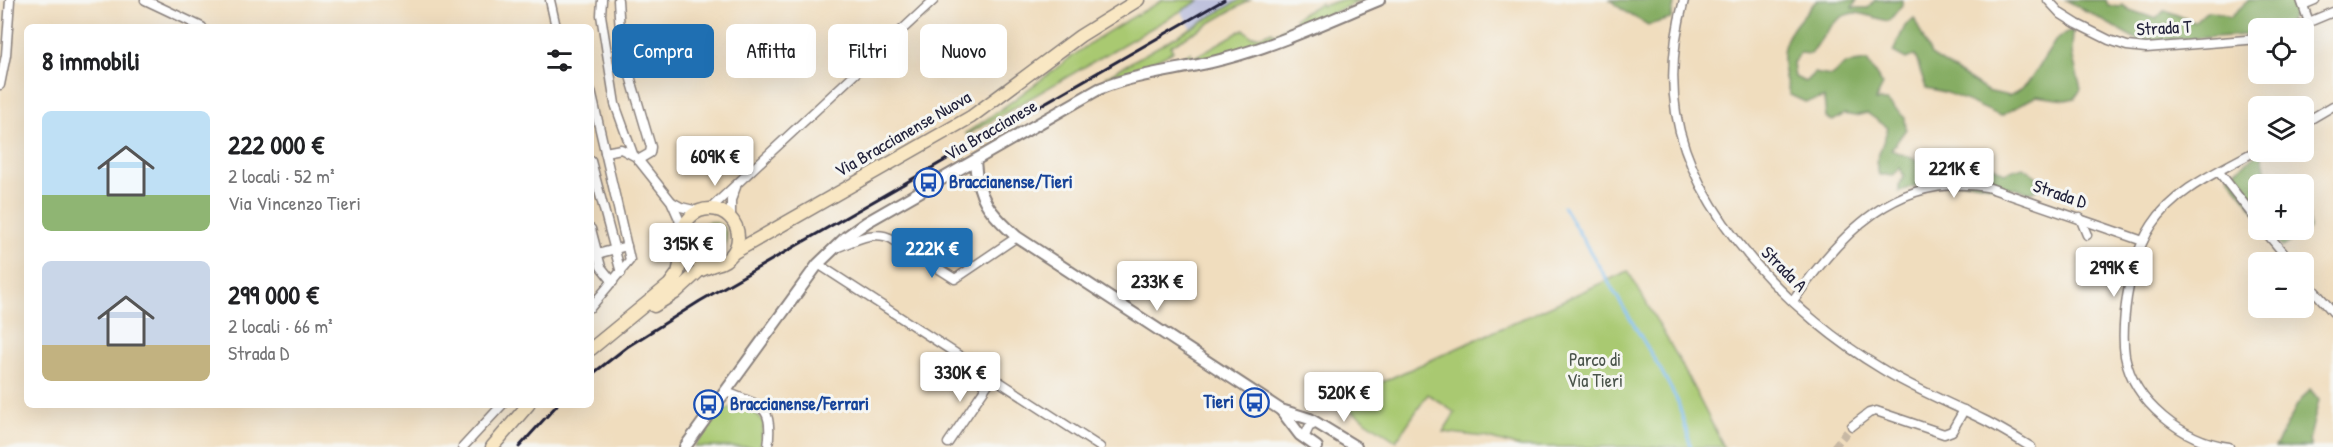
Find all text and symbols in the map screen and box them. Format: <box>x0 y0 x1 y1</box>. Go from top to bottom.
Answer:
street label: Strada T <box>2136 14 2193 41</box>
map controls <box>2248 18 2314 318</box>
button: locate <box>2248 18 2314 84</box>
chip: Compra <box>612 24 714 78</box>
chip: Affitta <box>726 24 816 78</box>
chip: Filtri <box>828 24 908 78</box>
chip: Nuovo <box>920 24 1007 78</box>
text: 8 immobili <box>42 43 140 78</box>
icon: filters <box>543 44 576 77</box>
street label: Via Braccianense Nuova <box>830 84 975 183</box>
street label: Via Braccianese <box>940 93 1042 166</box>
button: layers <box>2248 96 2314 162</box>
text: 222 000 € <box>228 127 324 162</box>
icon: home <box>90 135 162 207</box>
pin: 609K € <box>666 136 764 187</box>
text: 609K € <box>691 142 739 169</box>
pin: 221K € <box>1905 148 2003 199</box>
text: 221K € <box>1929 154 1979 181</box>
text: 2 locali · 52 m² <box>228 162 335 189</box>
bus stop icon: Braccianense/Tieri <box>912 166 944 198</box>
place label: Braccianense/Tieri <box>949 169 1073 194</box>
street label: Strada D <box>2030 173 2091 214</box>
button: + <box>2248 174 2314 240</box>
text: Via Vincenzo Tieri <box>228 189 361 216</box>
pin: 315K € <box>639 223 737 274</box>
pin: 222K € <box>883 228 981 279</box>
text: 315K € <box>663 229 713 256</box>
text: 222K € <box>906 234 958 261</box>
street label: Strada A <box>1756 240 1813 297</box>
pin: 299K € <box>2065 247 2163 298</box>
button: − <box>2248 252 2314 318</box>
text: 299K € <box>2090 253 2138 280</box>
pin: 233K € <box>1108 261 1206 312</box>
text: 233K € <box>1131 267 1183 294</box>
text: 299 000 € <box>228 277 319 312</box>
icon: home <box>90 285 162 357</box>
text: 2 locali · 66 m² <box>228 312 333 339</box>
text: Strada D <box>228 339 289 366</box>
park label: Parco di Via Tieri <box>1567 347 1623 393</box>
pin: 330K € <box>911 352 1009 403</box>
text: 330K € <box>934 358 986 385</box>
pin: 520K € <box>1295 372 1393 423</box>
text: 520K € <box>1318 378 1370 405</box>
bus stop icon: Tieri <box>1239 386 1271 418</box>
bus stop icon: Braccianense/Ferrari <box>693 388 725 420</box>
place label: Tieri <box>1202 389 1234 414</box>
place label: Braccianense/Ferrari <box>730 391 869 416</box>

